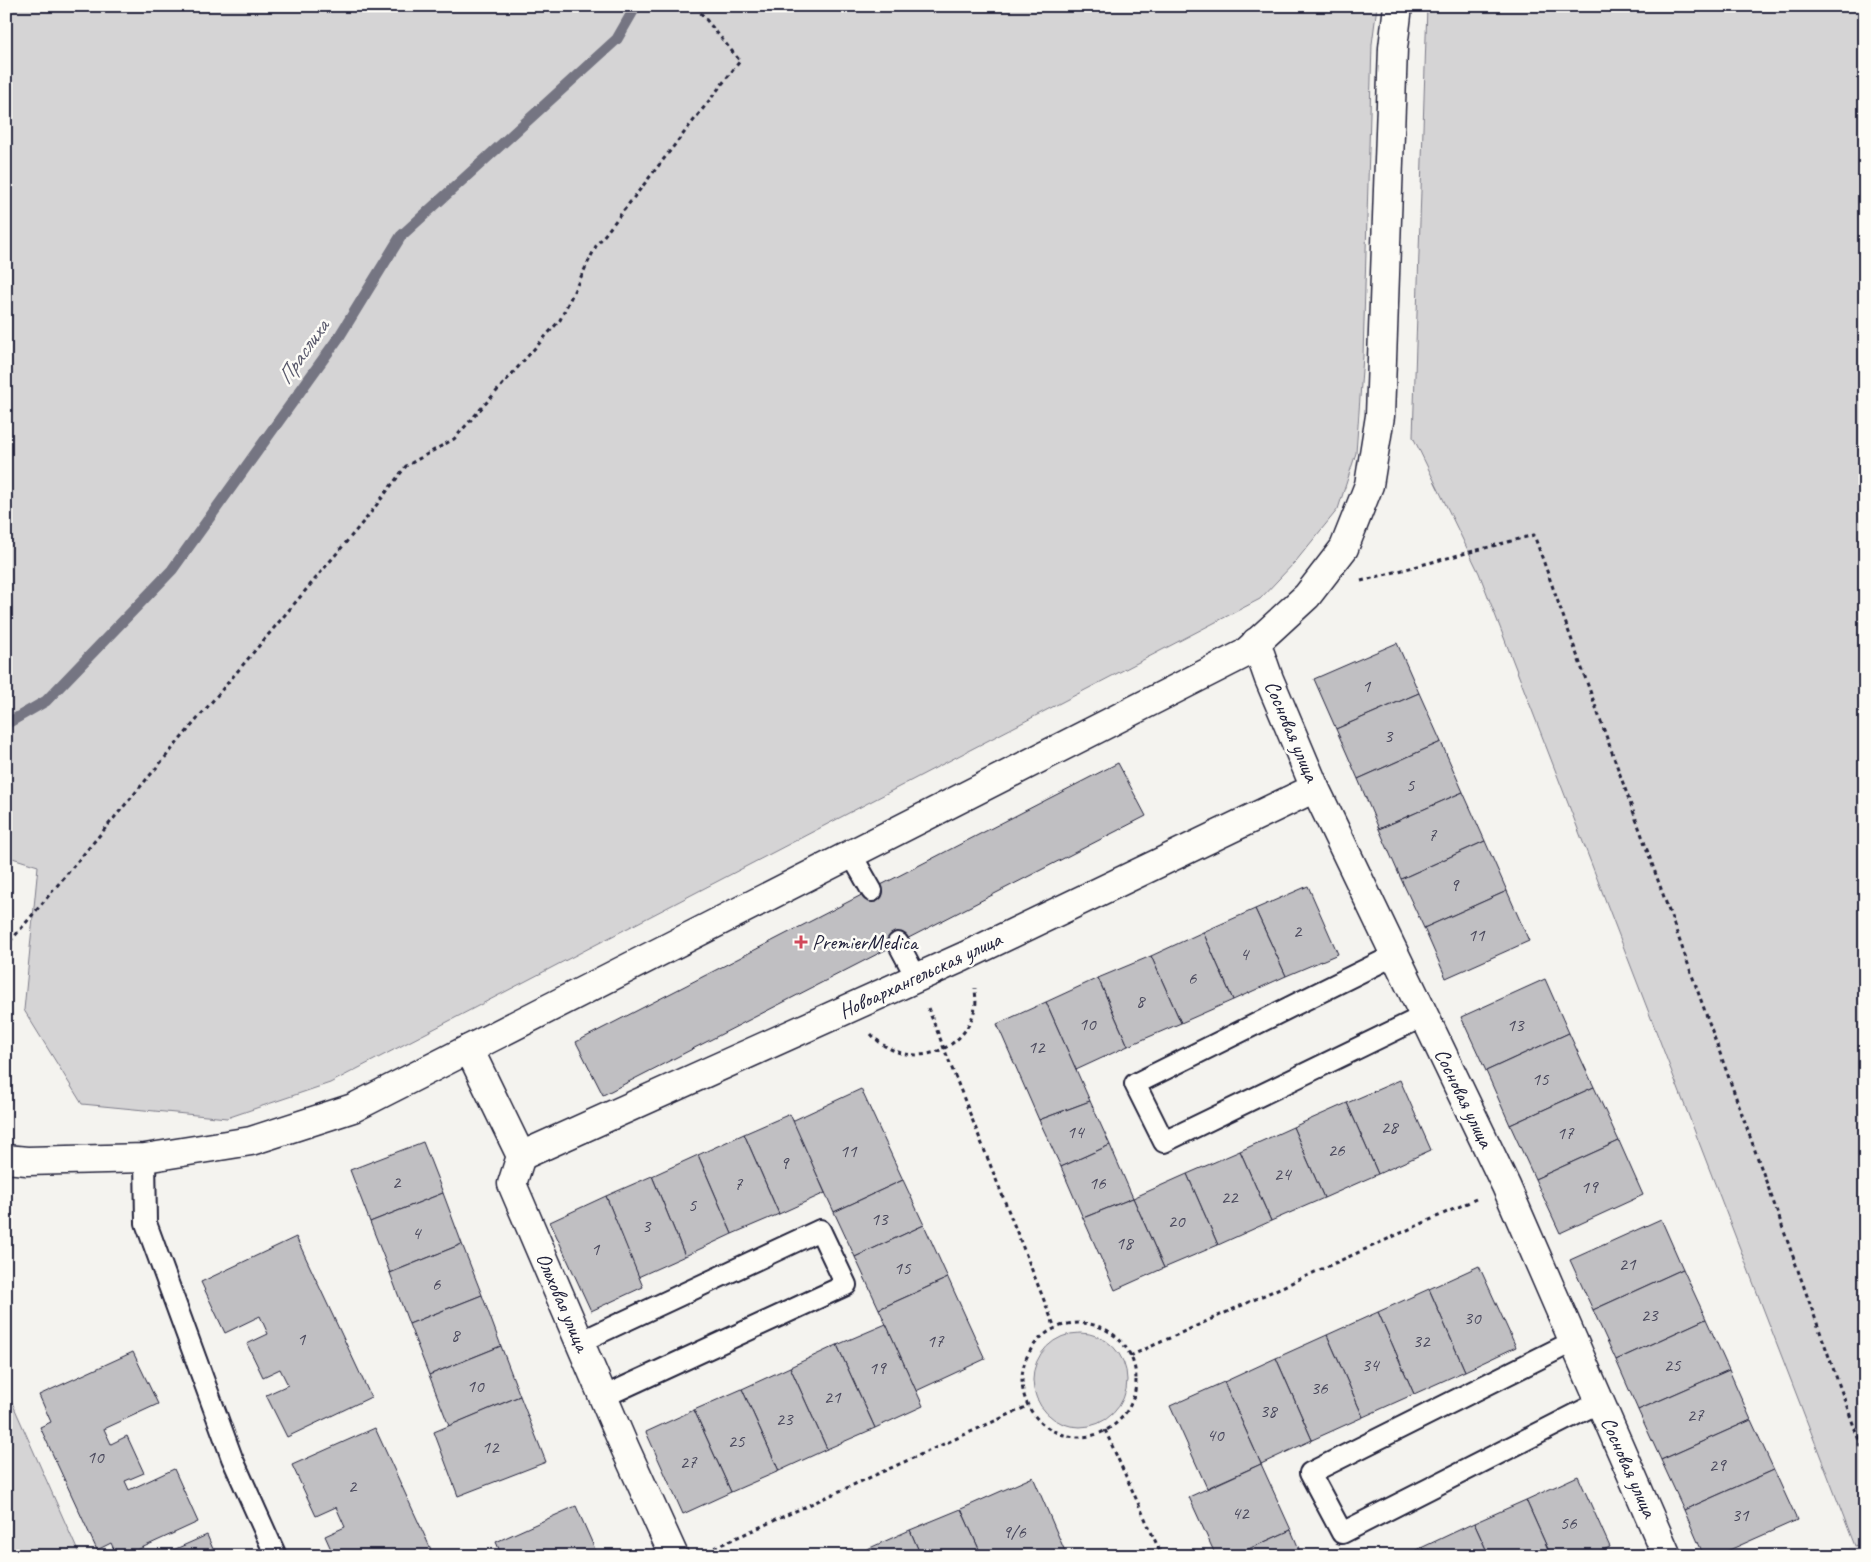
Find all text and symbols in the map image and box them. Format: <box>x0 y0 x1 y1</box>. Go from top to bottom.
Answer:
water label: Праслиха <box>271 312 337 390</box>
house number: 1 <box>1362 674 1372 698</box>
street label: Сосновая улица <box>1259 677 1326 787</box>
house number: 3 <box>1384 724 1394 748</box>
house number: 5 <box>1406 773 1416 797</box>
house number: 7 <box>1428 823 1438 847</box>
house number: 9 <box>1450 873 1460 897</box>
house number: 2 <box>1293 919 1303 943</box>
house number: 11 <box>1467 923 1486 947</box>
street label: Новоархангельская улица <box>835 925 1007 1024</box>
place label: PremierMedica <box>812 929 920 955</box>
marker: PremierMedica <box>794 935 808 949</box>
house number: 4 <box>1240 942 1251 966</box>
house number: 6 <box>1188 966 1198 990</box>
house number: 8 <box>1136 989 1147 1013</box>
house number: 10 <box>1078 1012 1097 1036</box>
house number: 13 <box>1506 1013 1525 1037</box>
house number: 12 <box>1027 1035 1046 1059</box>
street label: Сосновая улица <box>1429 1044 1500 1154</box>
house number: 15 <box>1531 1067 1550 1091</box>
house number: 28 <box>1380 1115 1400 1139</box>
house number: 14 <box>1066 1120 1086 1144</box>
house number: 17 <box>1556 1121 1575 1145</box>
house number: 26 <box>1327 1138 1346 1162</box>
house number: 11 <box>839 1139 858 1163</box>
house number: 9 <box>780 1151 790 1175</box>
house number: 24 <box>1273 1162 1293 1186</box>
house number: 2 <box>392 1170 402 1194</box>
house number: 16 <box>1088 1171 1107 1195</box>
house number: 7 <box>734 1172 744 1196</box>
house number: 19 <box>1580 1175 1599 1199</box>
house number: 22 <box>1220 1185 1239 1209</box>
house number: 5 <box>688 1193 698 1217</box>
house number: 13 <box>870 1207 889 1231</box>
house number: 20 <box>1167 1209 1186 1233</box>
house number: 3 <box>642 1214 652 1238</box>
house number: 4 <box>412 1221 423 1245</box>
house number: 18 <box>1115 1231 1135 1255</box>
house number: 1 <box>591 1237 601 1261</box>
street label: Ольховая улица <box>531 1249 596 1357</box>
house number: 21 <box>1618 1252 1637 1276</box>
house number: 15 <box>893 1256 912 1280</box>
house number: 6 <box>432 1272 442 1296</box>
house number: 23 <box>1640 1303 1659 1327</box>
house number: 30 <box>1463 1306 1482 1330</box>
house number: 8 <box>451 1323 462 1347</box>
house number: 1 <box>297 1327 307 1351</box>
house number: 17 <box>926 1329 945 1353</box>
house number: 32 <box>1412 1329 1431 1353</box>
house number: 34 <box>1361 1353 1381 1377</box>
house number: 25 <box>1663 1353 1682 1377</box>
house number: 19 <box>868 1356 887 1380</box>
house number: 10 <box>466 1374 485 1398</box>
house number: 36 <box>1310 1376 1329 1400</box>
house number: 21 <box>823 1385 842 1409</box>
house number: 38 <box>1259 1399 1279 1423</box>
house number: 27 <box>1686 1403 1705 1427</box>
house number: 23 <box>775 1407 794 1431</box>
street label: Сосновая улица <box>1595 1413 1663 1523</box>
house number: 40 <box>1206 1423 1225 1447</box>
house number: 25 <box>727 1429 746 1453</box>
house number: 12 <box>481 1435 500 1459</box>
house number: 10 <box>86 1445 105 1469</box>
house number: 27 <box>679 1450 698 1474</box>
house number: 29 <box>1708 1453 1727 1477</box>
house number: 2 <box>348 1474 358 1498</box>
house number: 42 <box>1231 1501 1250 1525</box>
house number: 31 <box>1731 1503 1750 1527</box>
house number: 56 <box>1559 1511 1578 1535</box>
house number: 9/6 <box>1002 1520 1027 1544</box>

